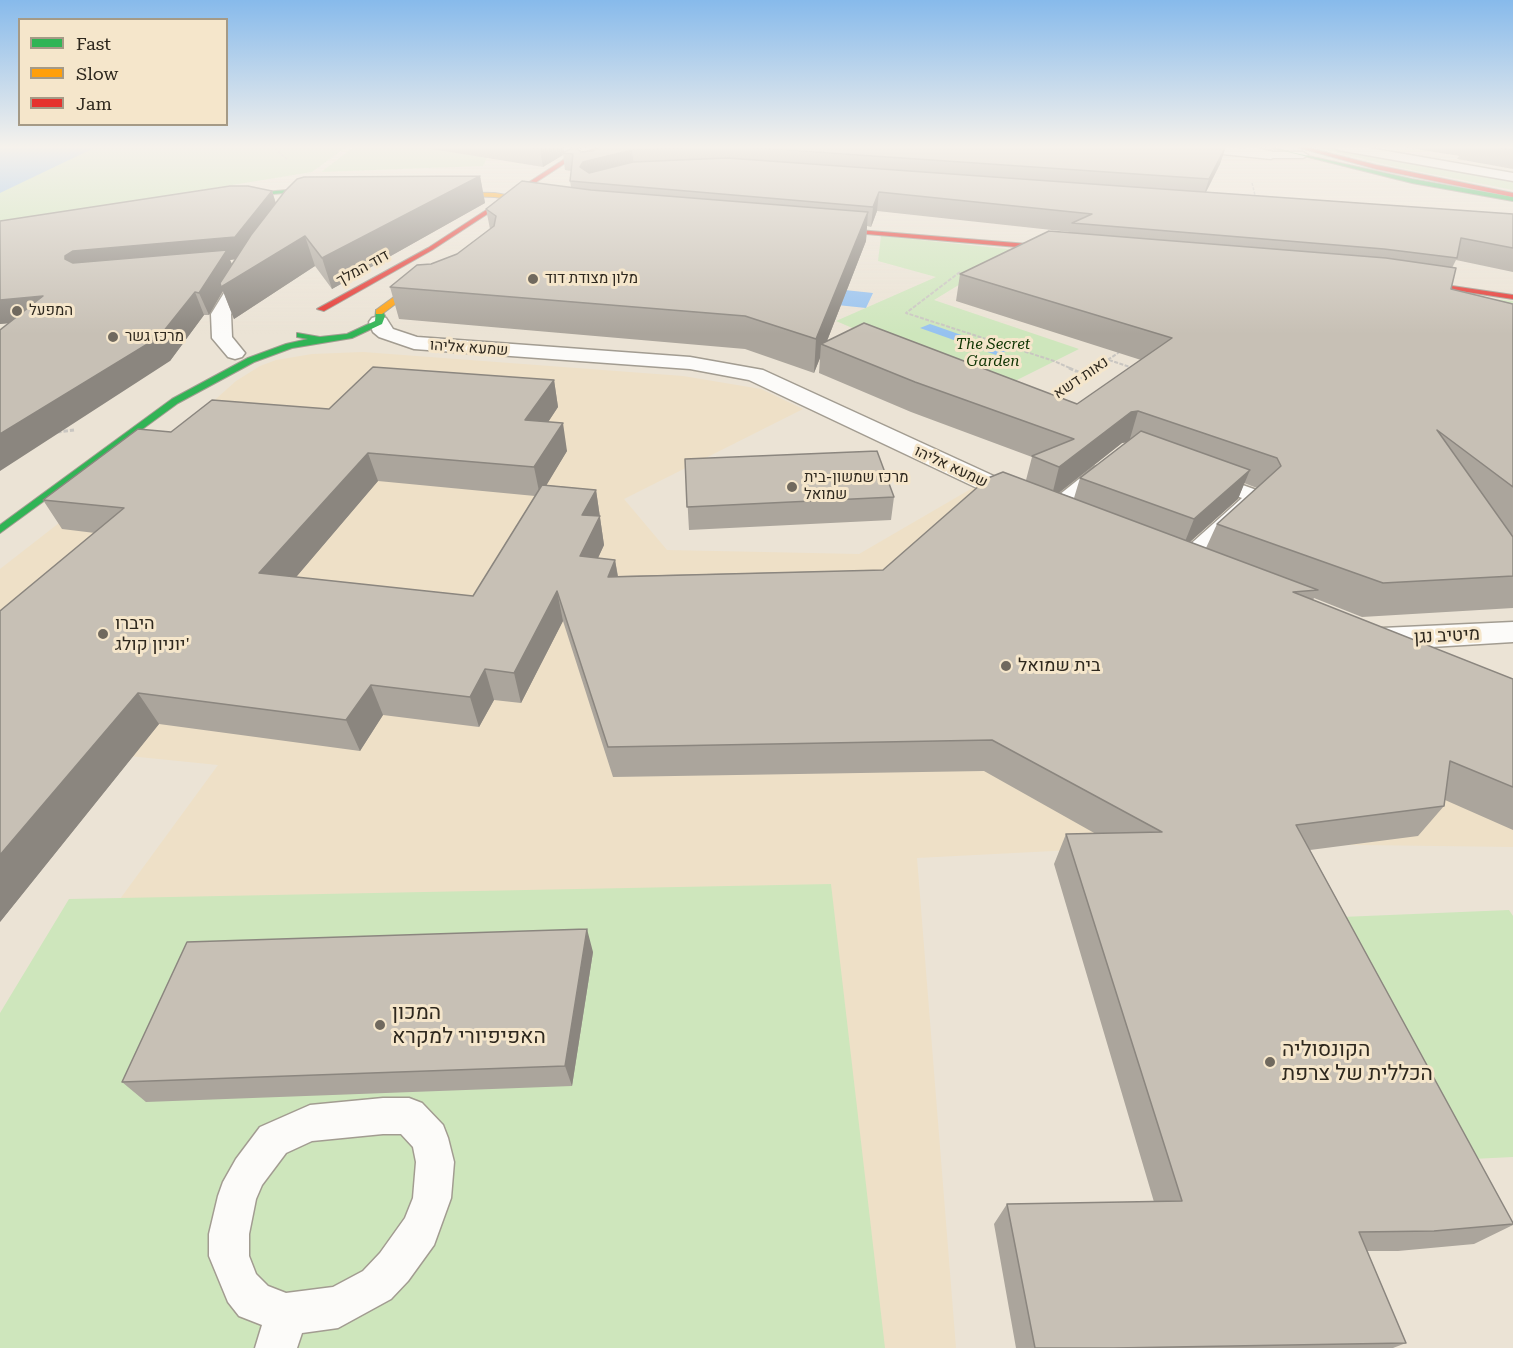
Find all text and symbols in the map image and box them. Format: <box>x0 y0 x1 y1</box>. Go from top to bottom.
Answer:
legend <box>18 18 228 126</box>
text: Fast <box>76 33 111 54</box>
text: Slow <box>76 63 118 84</box>
text: Jam <box>76 93 112 114</box>
street label: דוד המלך <box>334 246 392 290</box>
place label: מלון מצודת דוד <box>545 270 638 288</box>
marker: מלון מצודת דוד <box>526 272 540 286</box>
place label: המפעל <box>29 302 73 320</box>
marker: המפעל <box>10 304 24 318</box>
place label: מרכז גשר <box>125 328 184 346</box>
marker: מרכז גשר <box>106 330 120 344</box>
street label: שמעא אליהו <box>429 336 509 360</box>
park label: The Secret Garden <box>956 336 1030 371</box>
street label: נאות דשא <box>1050 353 1112 403</box>
street label: שמעא אליהו <box>912 442 990 492</box>
place label: מרכז שמשון-בית שמואל <box>804 469 909 504</box>
marker: מרכז שמשון-בית שמואל <box>785 480 799 494</box>
place label: היברו יוניון קולג' <box>115 613 190 656</box>
street label: מיטיב נגן <box>1413 623 1481 649</box>
marker: היברו יוניון קולג' <box>96 627 110 641</box>
place label: בית שמואל <box>1018 655 1101 677</box>
marker: בית שמואל <box>999 659 1013 673</box>
place label: המכון האפיפיורי למקרא <box>392 1000 546 1050</box>
marker: המכון האפיפיורי למקרא <box>373 1018 387 1032</box>
place label: הקונסוליה הכללית של צרפת <box>1282 1037 1433 1087</box>
marker: הקונסוליה הכללית של צרפת <box>1263 1055 1277 1069</box>

